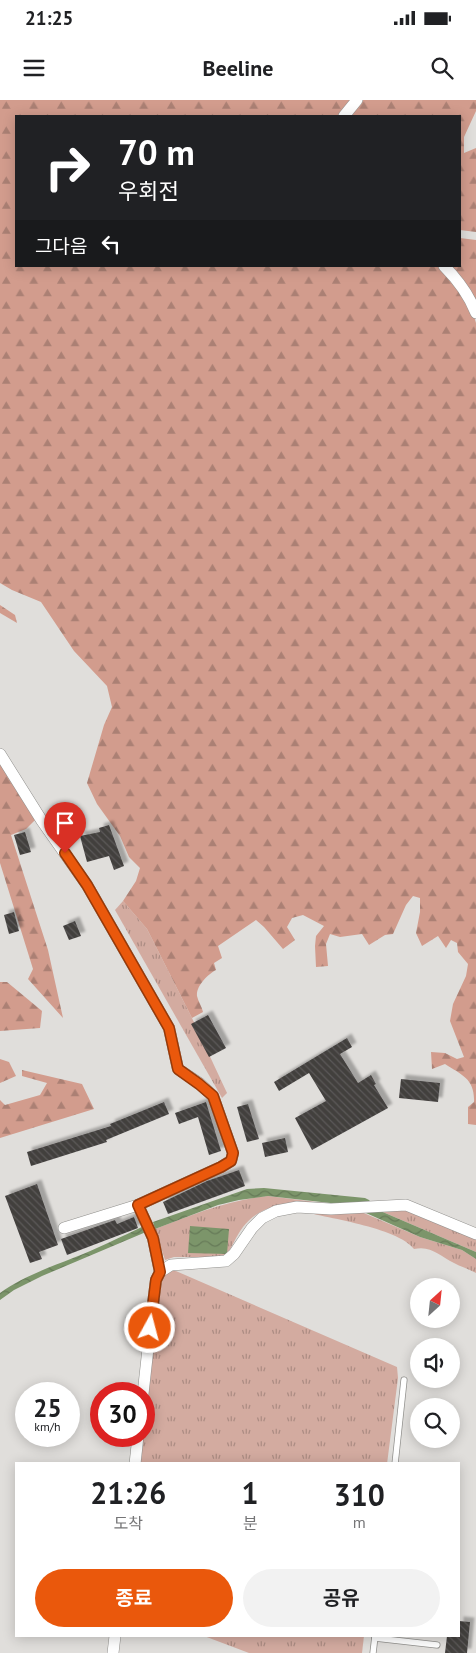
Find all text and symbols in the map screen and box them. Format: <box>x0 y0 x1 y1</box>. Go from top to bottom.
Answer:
text: 21:25 <box>25 6 73 30</box>
icon: menu <box>20 54 48 82</box>
text: Beeline <box>203 54 273 82</box>
icon: search <box>428 54 456 82</box>
text: 70 m <box>118 129 195 175</box>
icon: right <box>35 135 100 200</box>
text: 우회전 <box>118 177 179 205</box>
icon: left <box>97 230 125 258</box>
text: 그다음 <box>35 234 87 258</box>
pin <box>44 802 86 853</box>
icon: arrive <box>51 809 79 837</box>
north arrow <box>410 1278 460 1328</box>
map controls <box>410 1278 460 1448</box>
position arrow <box>123 1301 175 1353</box>
button: sound <box>410 1338 460 1388</box>
speed limit sign: 30 <box>90 1382 155 1447</box>
text: 25 <box>33 1392 62 1424</box>
button: search <box>410 1398 460 1448</box>
text: km/h <box>34 1419 61 1434</box>
text: 21:26 <box>90 1473 166 1512</box>
text: 1 <box>242 1473 259 1512</box>
text: 310 <box>334 1475 385 1514</box>
text: m <box>353 1512 366 1532</box>
text: 도착 <box>114 1513 143 1533</box>
text: 분 <box>243 1513 257 1533</box>
button: 종료 <box>35 1569 233 1627</box>
button: 공유 <box>243 1569 440 1627</box>

